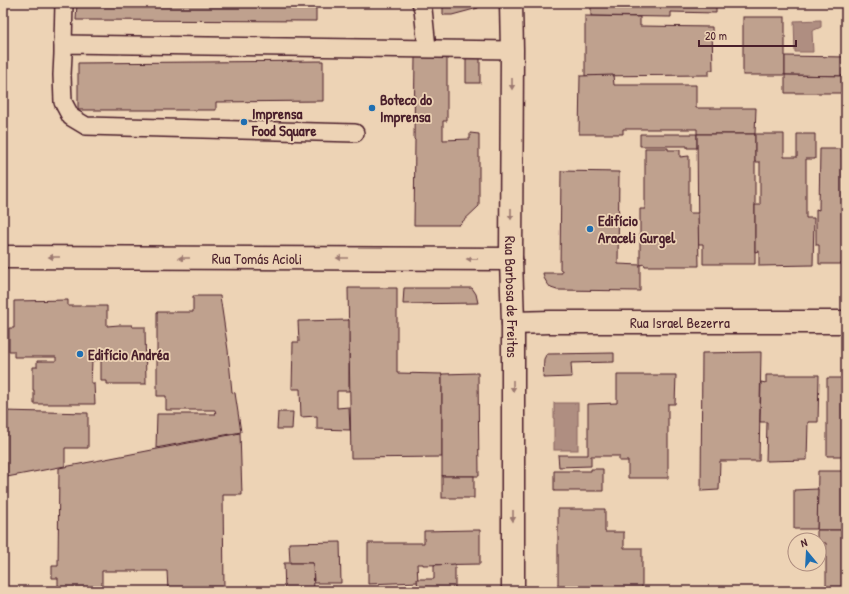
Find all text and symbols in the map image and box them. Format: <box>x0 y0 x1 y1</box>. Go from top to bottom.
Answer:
scale bar <box>699 22 796 48</box>
text: 20 m <box>705 27 727 44</box>
one-way arrow <box>509 78 515 91</box>
place label: Boteco do Imprensa <box>380 89 432 128</box>
place label: Imprensa Food Square <box>251 103 317 142</box>
marker: Boteco do Imprensa <box>367 103 377 113</box>
marker: Imprensa Food Square <box>239 117 249 127</box>
one-way arrow <box>508 208 514 221</box>
place label: Edifício Araceli Gurgel <box>598 210 676 249</box>
marker: Edifício Araceli Gurgel <box>585 224 595 234</box>
street label: Rua Barbosa de Freitas <box>500 236 524 358</box>
street label: Rua Tomás Acioli <box>212 247 302 269</box>
one-way arrow <box>47 254 60 260</box>
one-way arrow <box>177 255 190 261</box>
one-way arrow <box>335 255 348 261</box>
one-way arrow <box>465 256 478 262</box>
street label: Rua Israel Bezerra <box>630 312 730 333</box>
place label: Edifício Andréa <box>88 344 169 365</box>
marker: Edifício Andréa <box>75 349 85 359</box>
one-way arrow <box>510 380 516 393</box>
one-way arrow <box>510 510 516 523</box>
north arrow <box>787 532 827 572</box>
text: N <box>799 535 809 550</box>

